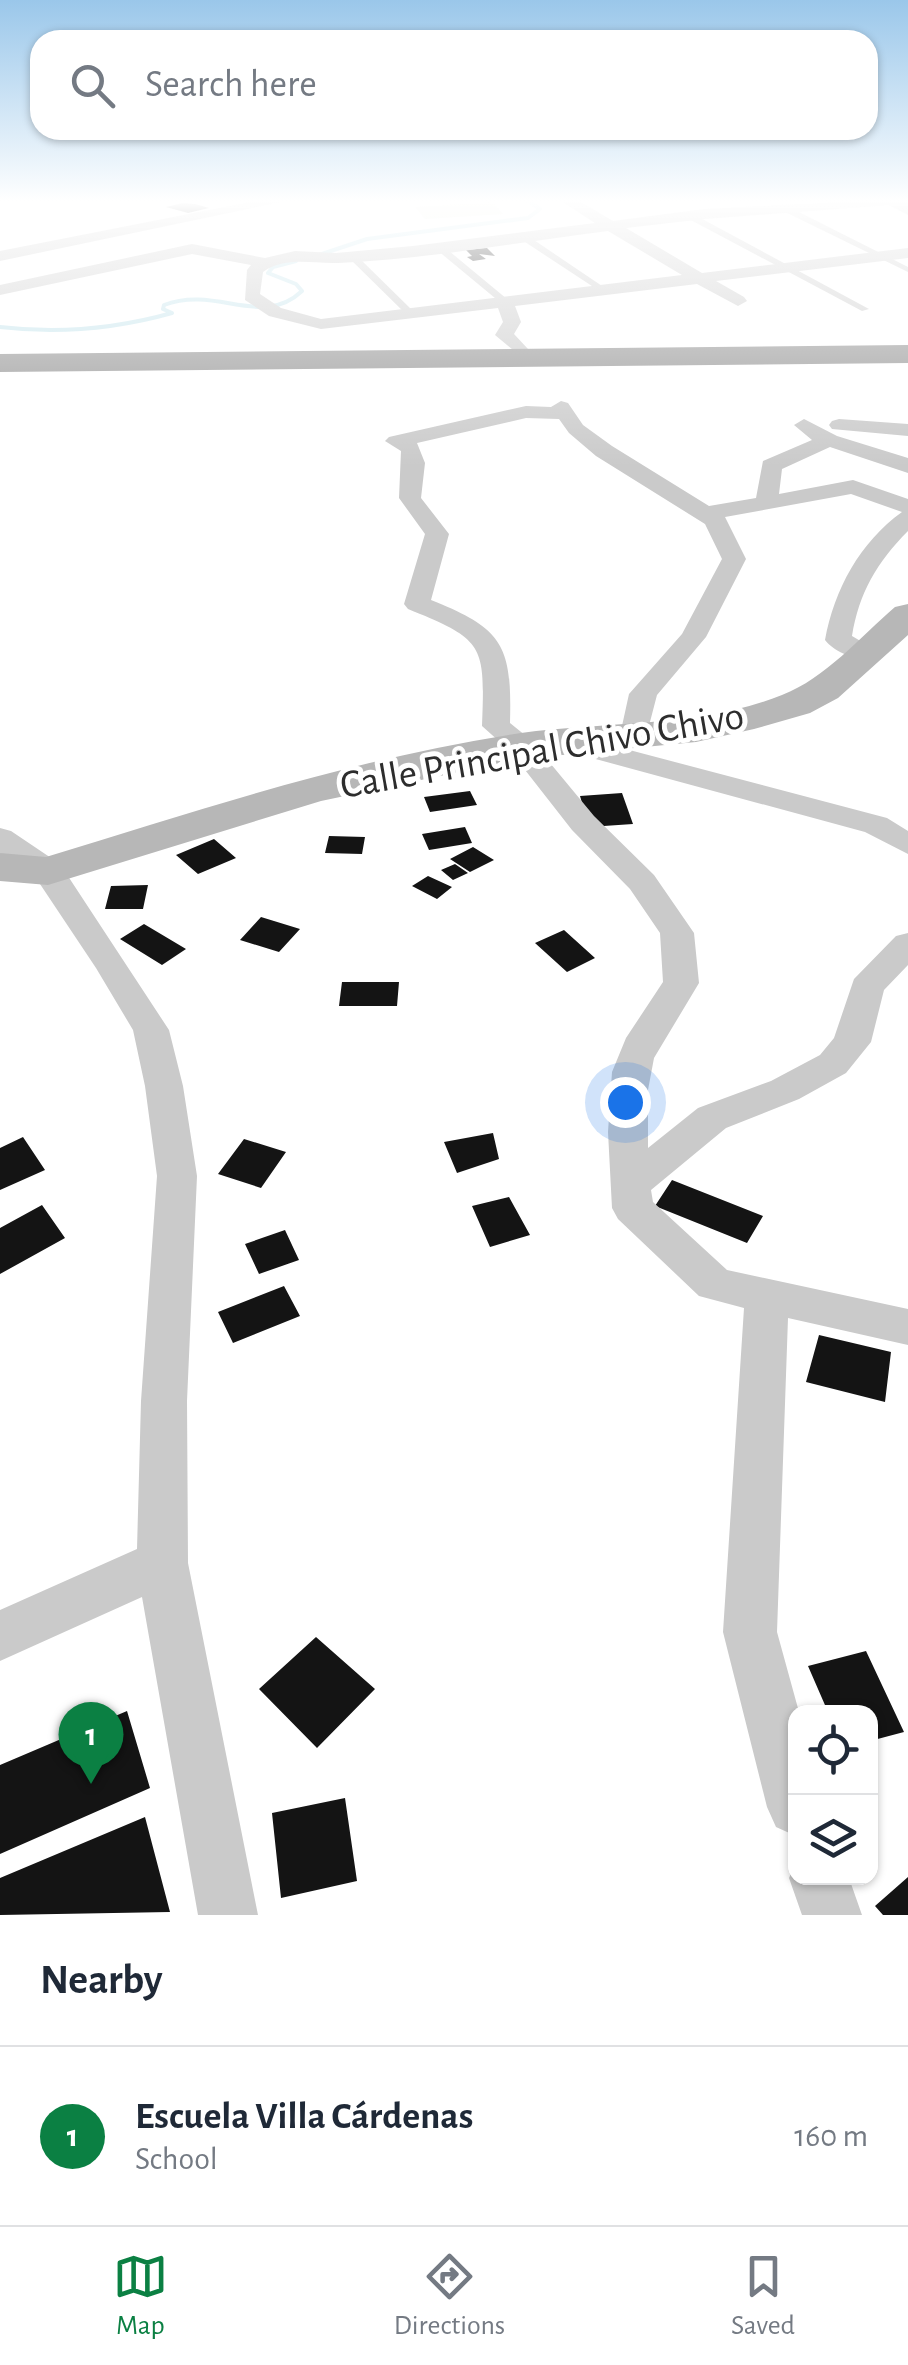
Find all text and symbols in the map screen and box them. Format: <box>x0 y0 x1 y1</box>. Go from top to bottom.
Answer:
search box <box>30 30 878 140</box>
icon: search <box>65 58 120 113</box>
text: Search here <box>145 66 317 104</box>
street label: Calle Principal Chivo Chivo <box>337 696 747 806</box>
your location <box>600 1077 651 1128</box>
pin: 1 <box>58 1702 124 1784</box>
map controls <box>788 1705 878 1885</box>
button: locate <box>788 1705 878 1795</box>
button: layers <box>788 1795 878 1885</box>
text: Nearby <box>40 1959 163 2001</box>
text: Escuela Villa Cárdenas <box>135 2098 473 2136</box>
text: 1 <box>67 2120 78 2152</box>
text: 160 m <box>794 2120 868 2152</box>
text: School <box>135 2143 218 2175</box>
tab: Map <box>113 2249 168 2343</box>
tab: Directions <box>394 2249 505 2343</box>
tab: Saved <box>731 2249 795 2343</box>

